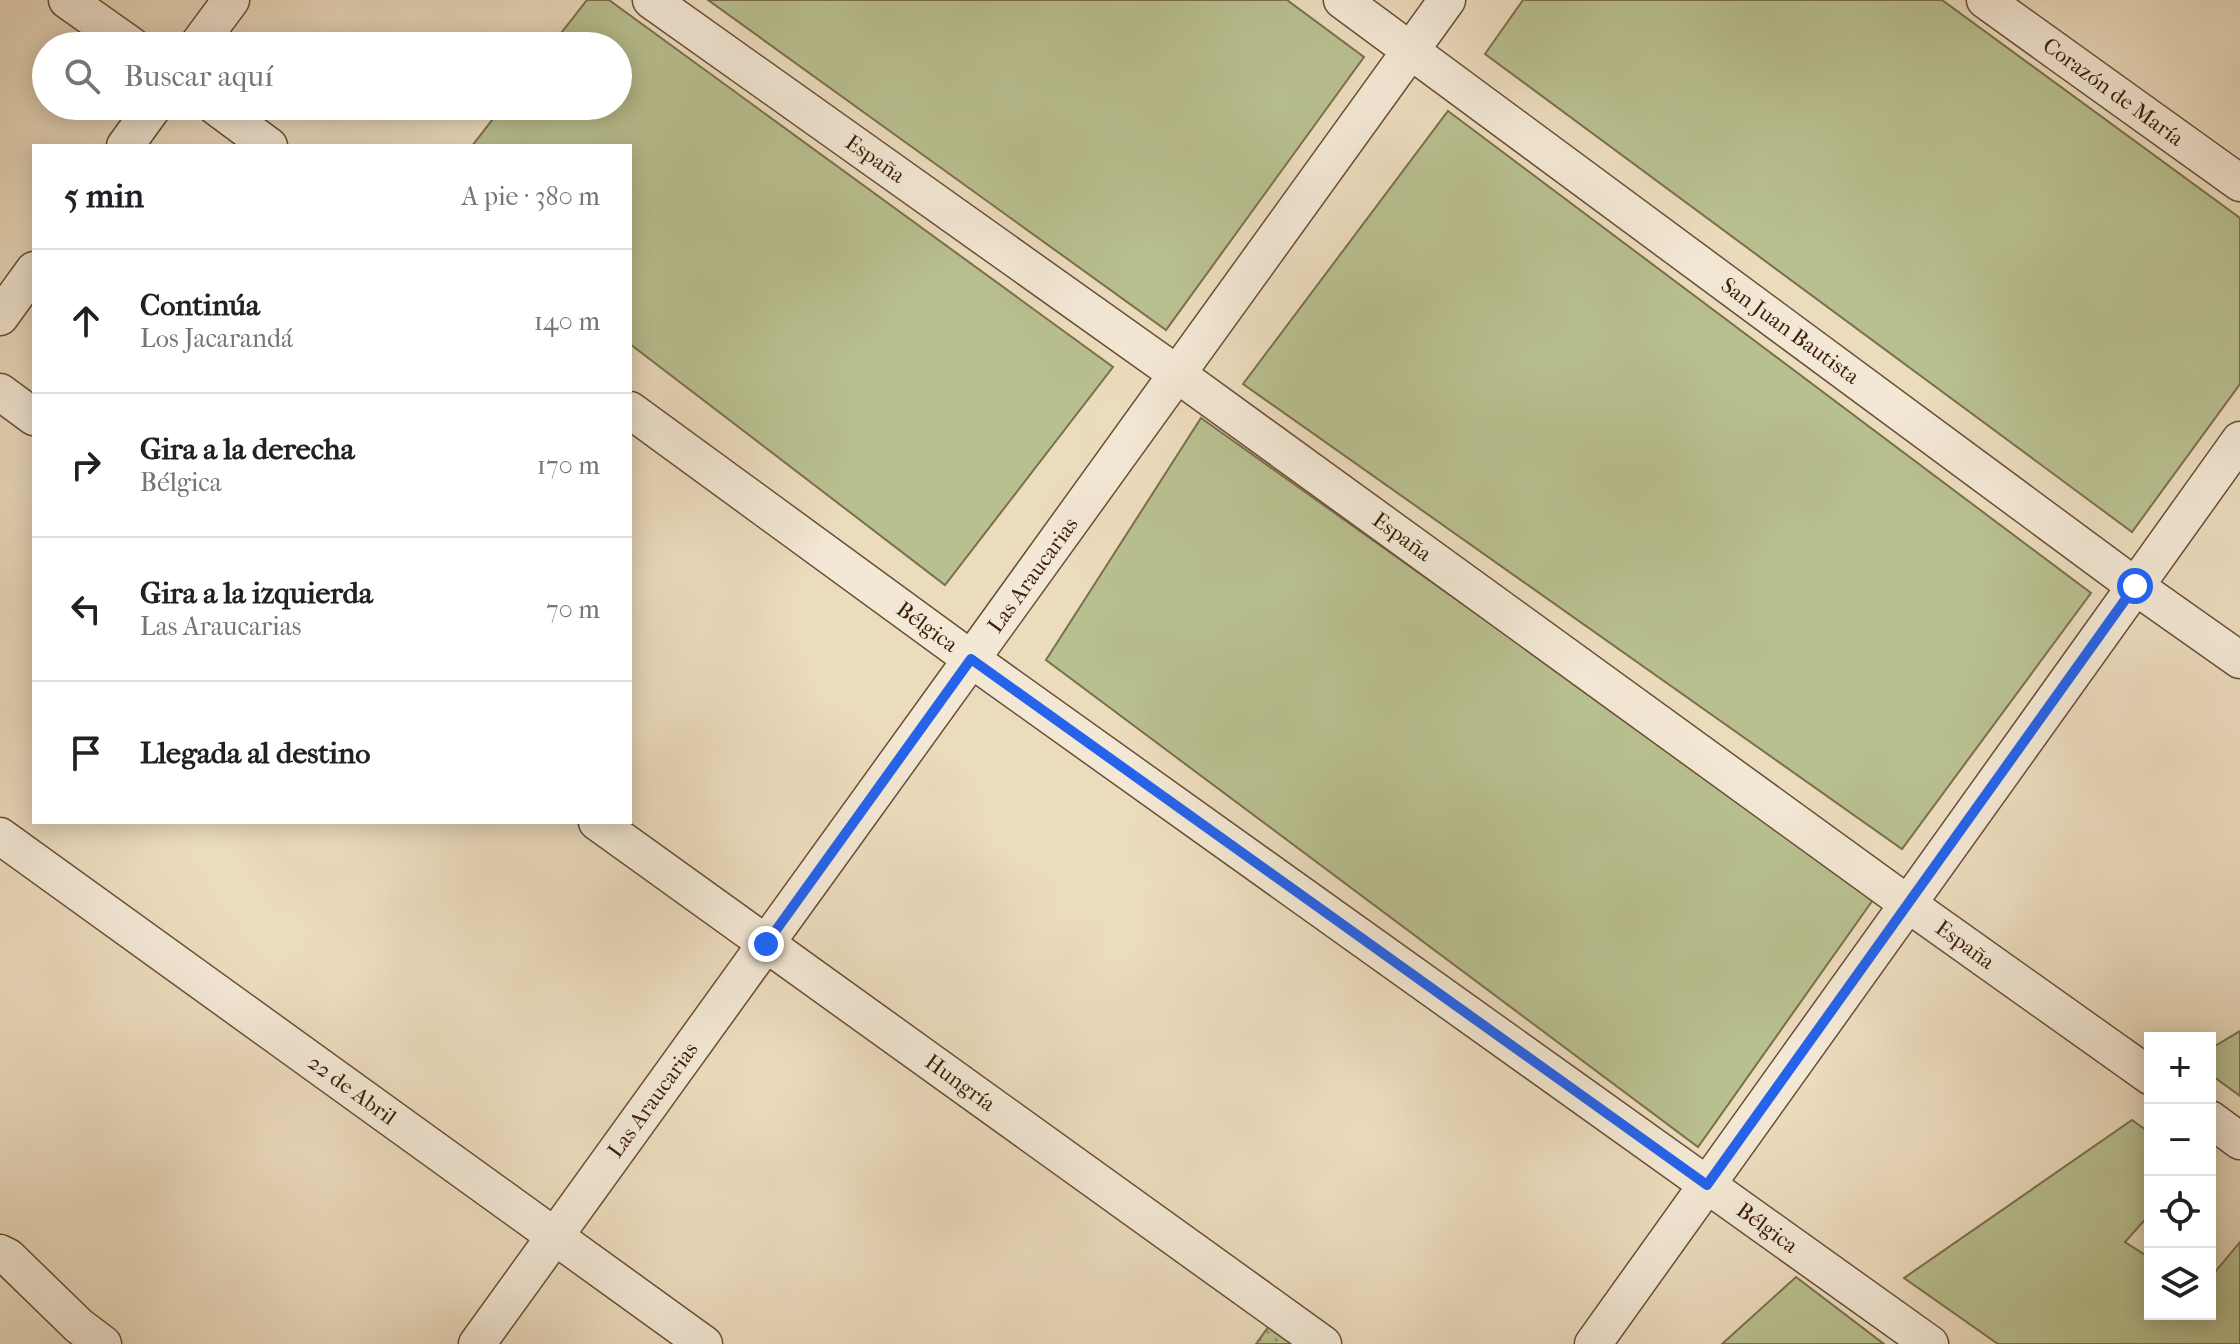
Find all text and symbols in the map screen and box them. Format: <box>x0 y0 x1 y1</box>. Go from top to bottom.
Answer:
search box <box>32 32 632 120</box>
street label: Corazón de María <box>2038 32 2189 152</box>
icon: search <box>60 54 104 98</box>
text: Buscar aquí <box>124 59 273 94</box>
street label: España <box>840 129 910 189</box>
text: 5 min <box>64 176 144 216</box>
text: A pie · 380 m <box>462 181 600 212</box>
street label: San Juan Bautista <box>1716 272 1865 390</box>
text: Continúa <box>140 288 260 323</box>
icon: ahead <box>64 299 108 343</box>
text: 140 m <box>534 306 600 337</box>
text: Los Jacarandá <box>140 323 293 354</box>
text: Gira a la derecha <box>140 432 355 467</box>
icon: right <box>64 443 108 487</box>
text: 170 m <box>537 450 600 481</box>
text: Bélgica <box>140 467 222 498</box>
street label: España <box>1367 507 1437 568</box>
street label: Las Araucarias <box>982 512 1084 638</box>
route start <box>2117 568 2153 604</box>
text: Gira a la izquierda <box>140 576 373 611</box>
icon: left <box>64 587 108 631</box>
text: 70 m <box>546 594 600 625</box>
street label: Bélgica <box>891 596 963 658</box>
text: Las Araucarias <box>140 611 301 642</box>
icon: arrive <box>64 731 108 775</box>
text: Llegada al destino <box>140 736 370 771</box>
street label: España <box>1930 915 2000 976</box>
route end <box>748 926 784 962</box>
map controls <box>2144 1032 2216 1320</box>
button: + <box>2144 1032 2216 1104</box>
street label: Las Araucarias <box>602 1037 704 1163</box>
street label: 22 de Abril <box>303 1049 401 1131</box>
street label: Hungría <box>920 1049 1001 1118</box>
button: − <box>2144 1104 2216 1176</box>
button: locate <box>2144 1176 2216 1248</box>
street label: Bélgica <box>1731 1197 1803 1259</box>
button: layers <box>2144 1248 2216 1320</box>

